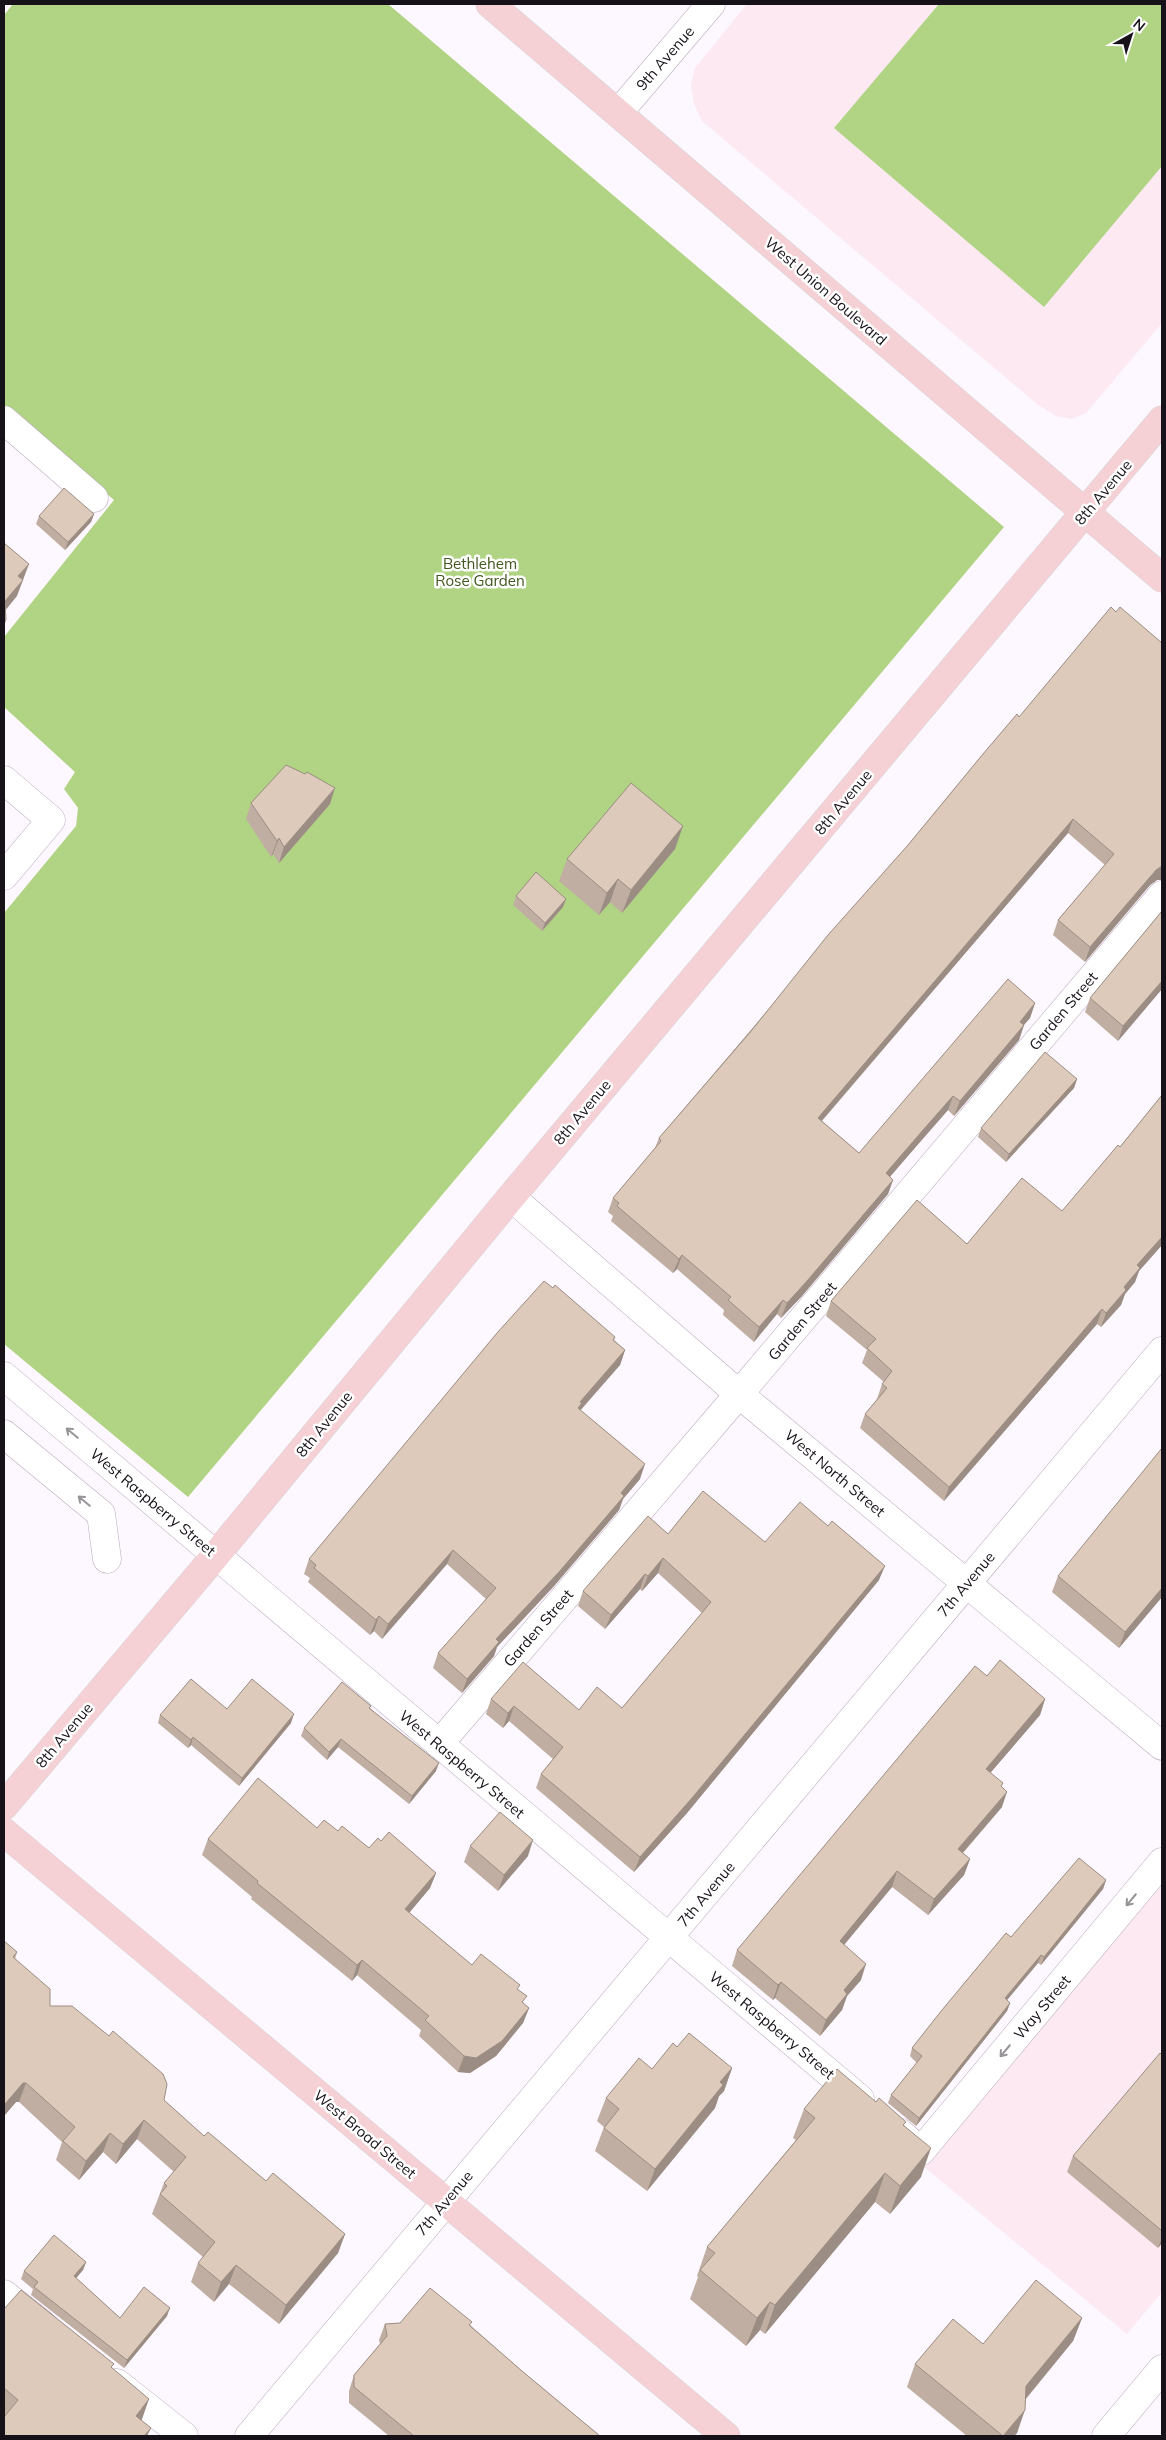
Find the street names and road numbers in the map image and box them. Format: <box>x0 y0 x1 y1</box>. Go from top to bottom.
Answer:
street label: 9th Avenue <box>632 22 698 94</box>
street label: West Union Boulevard <box>761 233 891 349</box>
street label: 8th Avenue <box>1070 456 1136 528</box>
street label: 8th Avenue <box>810 766 876 838</box>
street label: Garden Street <box>1025 968 1101 1054</box>
street label: 8th Avenue <box>549 1076 615 1148</box>
street label: Garden Street <box>764 1278 840 1364</box>
street label: 8th Avenue <box>292 1387 356 1461</box>
street label: West North Street <box>781 1425 889 1521</box>
street label: West Raspberry Street <box>86 1444 220 1560</box>
street label: 7th Avenue <box>933 1548 999 1620</box>
street label: Garden Street <box>499 1585 577 1671</box>
street label: 8th Avenue <box>31 1699 97 1771</box>
street label: West Raspberry Street <box>395 1706 529 1822</box>
street label: 7th Avenue <box>673 1858 739 1930</box>
street label: West Raspberry Street <box>705 1967 839 2083</box>
street label: Way Street <box>1010 1971 1074 2043</box>
street label: West Broad Street <box>310 2086 420 2182</box>
street label: 7th Avenue <box>411 2167 477 2239</box>

